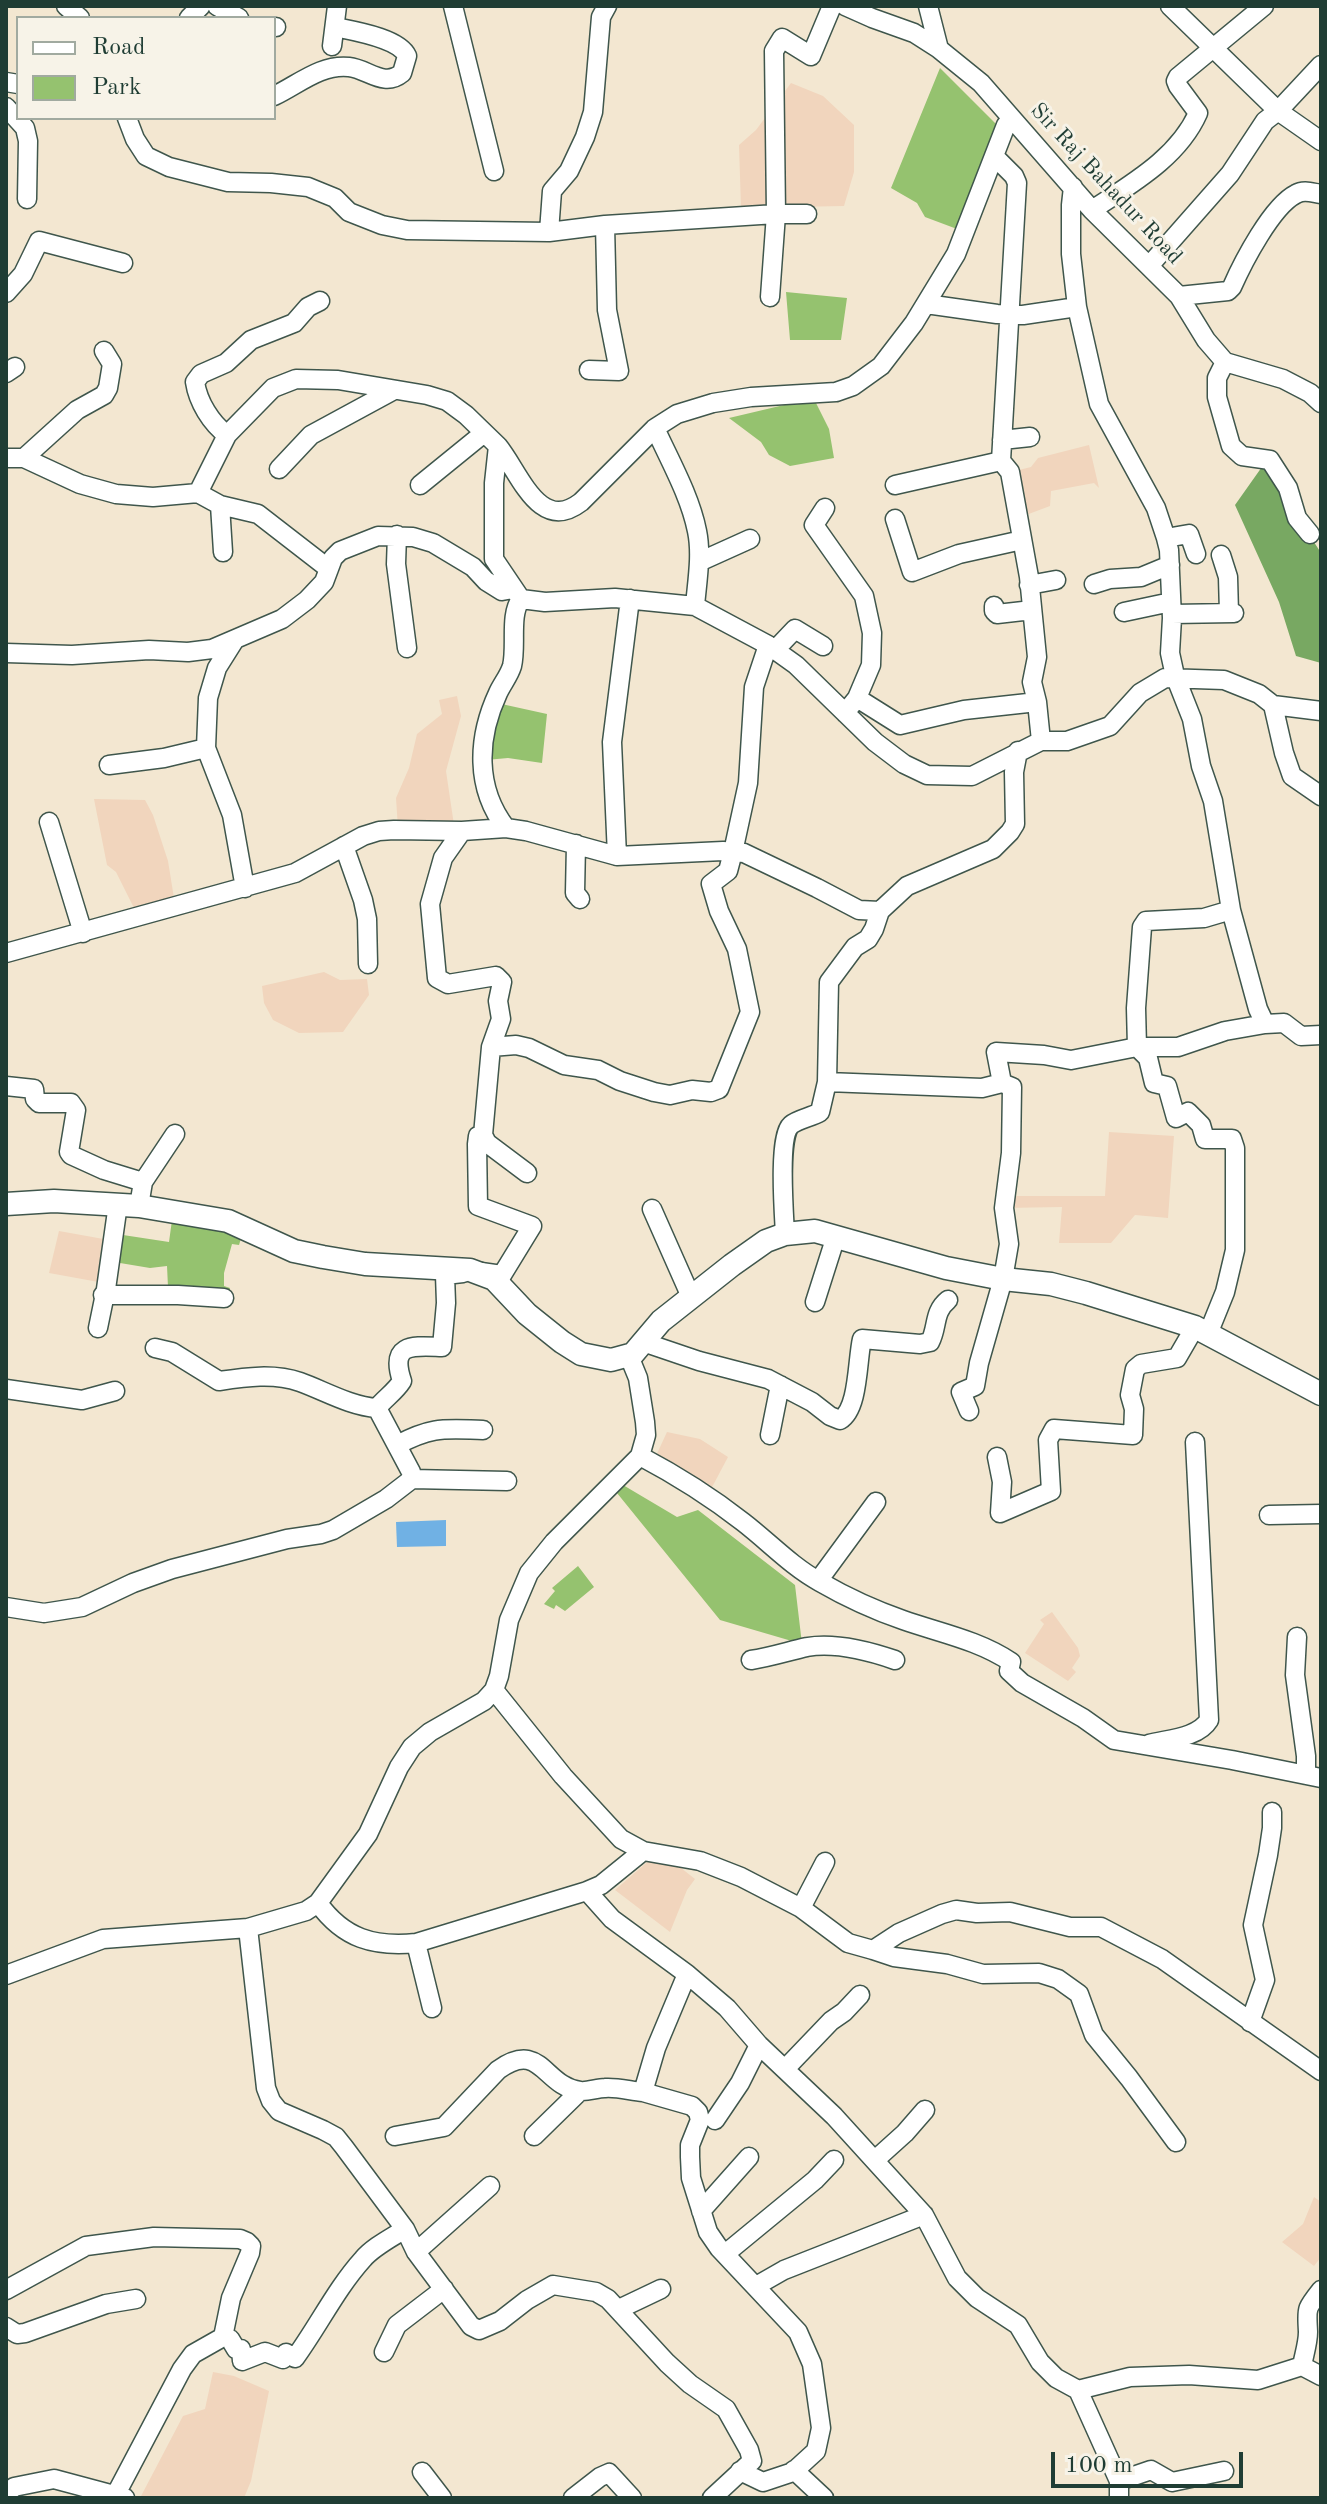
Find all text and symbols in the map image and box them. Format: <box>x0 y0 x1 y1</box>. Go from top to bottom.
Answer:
legend <box>16 16 276 120</box>
text: Road <box>92 36 145 60</box>
text: Park <box>92 76 141 100</box>
street label: Sir Raj Bahadur Road <box>1024 98 1188 270</box>
scale bar <box>1055 2436 1247 2486</box>
text: 100 m <box>1065 2454 1133 2478</box>

